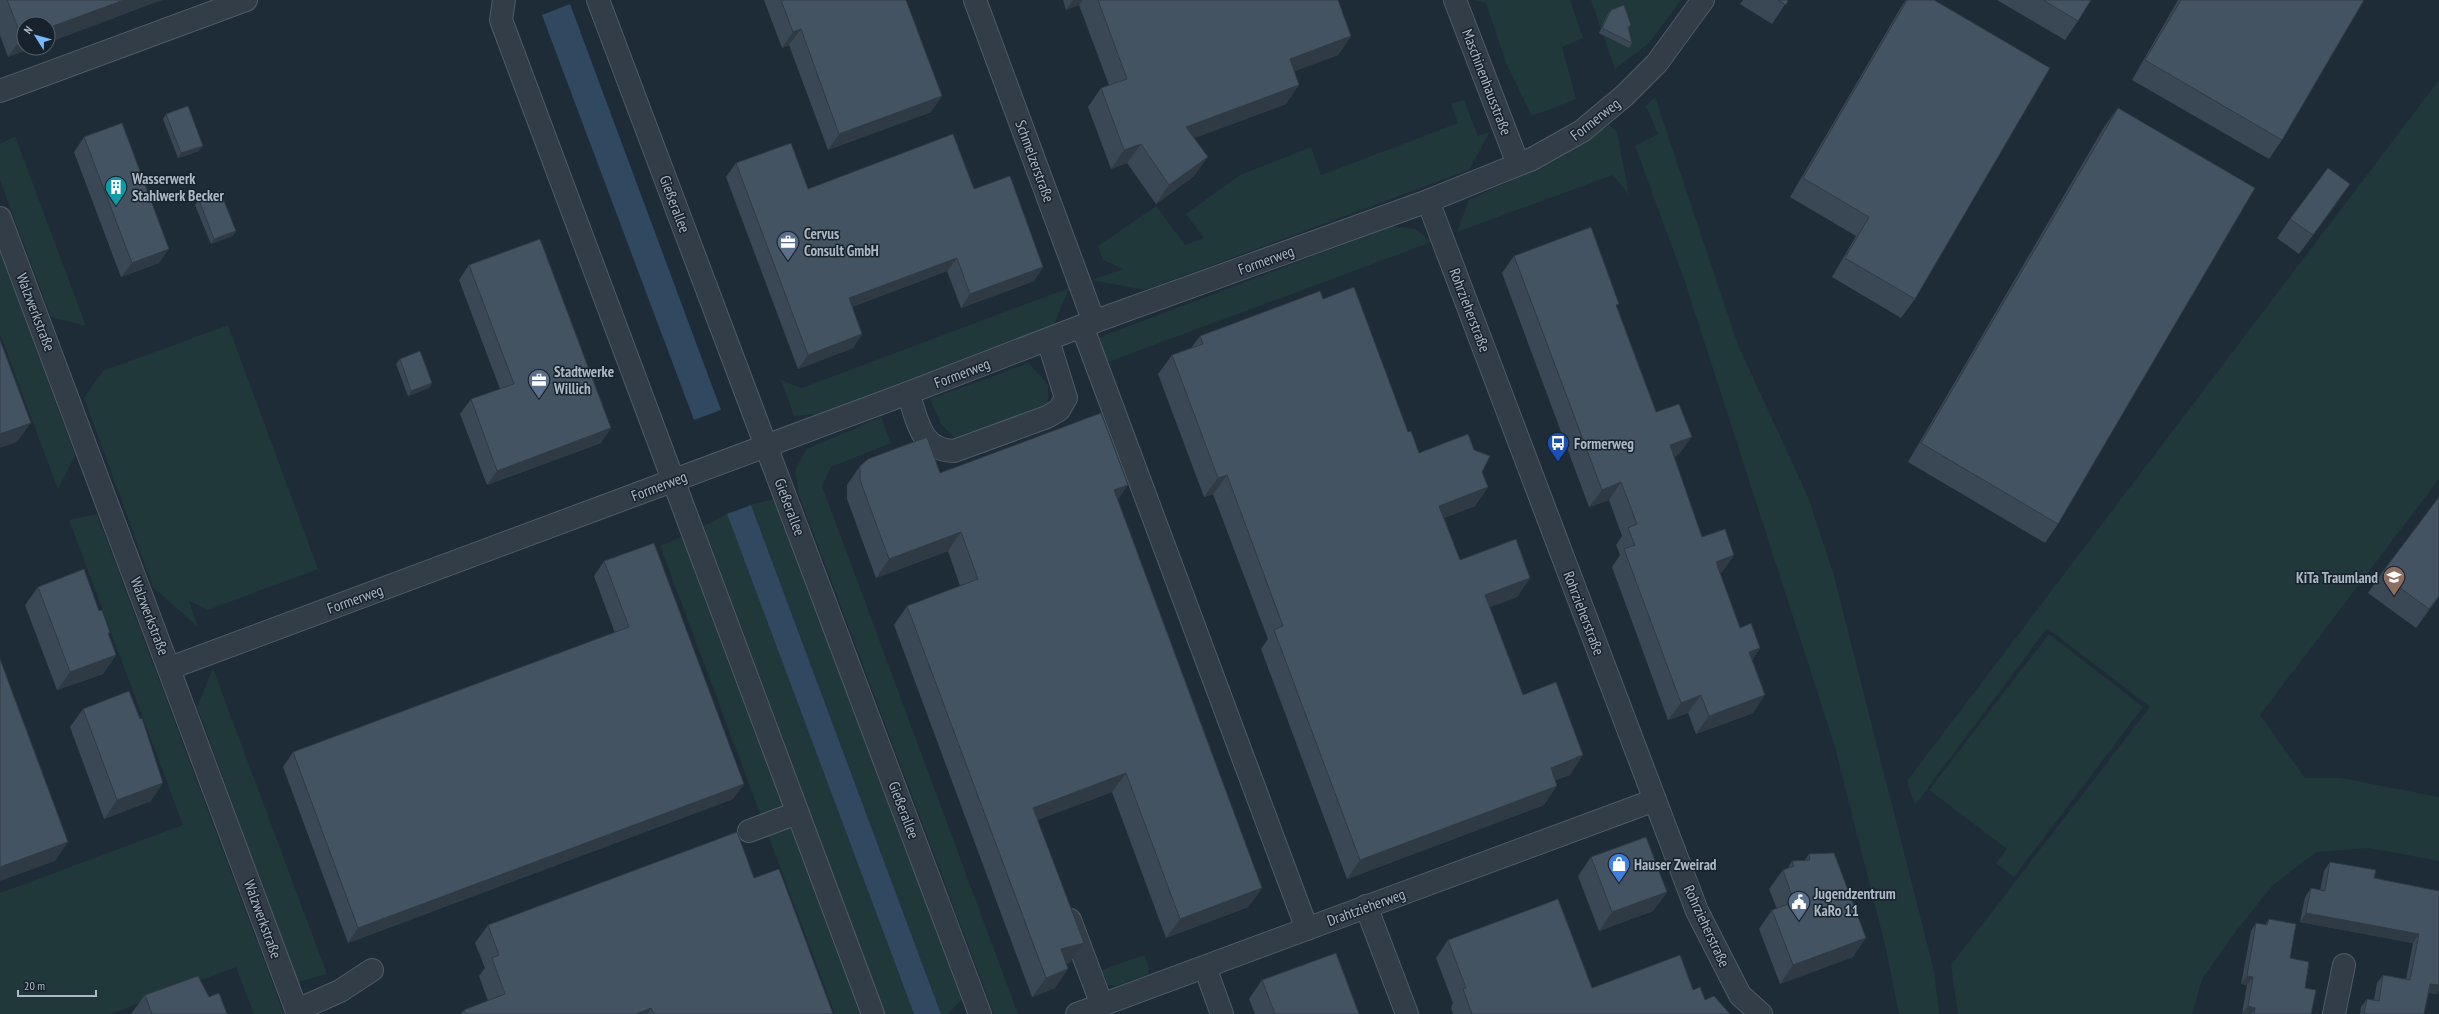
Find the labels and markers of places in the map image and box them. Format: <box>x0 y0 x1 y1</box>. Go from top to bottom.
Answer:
place label: Wasserwerk Stahlwerk Becker <box>131 169 225 205</box>
building icon: Wasserwerk Stahlwerk Becker <box>103 174 129 207</box>
place label: Cervus Consult GmbH <box>804 224 879 260</box>
office icon: Cervus Consult GmbH <box>775 229 801 262</box>
place label: Stadtwerke Willich <box>553 362 614 398</box>
office icon: Stadtwerke Willich <box>526 367 552 400</box>
bus stop icon: Formerweg <box>1545 430 1571 463</box>
place label: Formerweg <box>1574 434 1634 453</box>
school or university icon: KiTa Traumland <box>2381 564 2407 597</box>
place label: KiTa Traumland <box>2296 568 2378 587</box>
shop icon: Hauser Zweirad <box>1606 851 1632 884</box>
place label: Hauser Zweirad <box>1634 855 1717 874</box>
place label: Jugendzentrum KaRo 11 <box>1813 884 1896 920</box>
public building icon: Jugendzentrum KaRo 11 <box>1786 889 1812 922</box>

